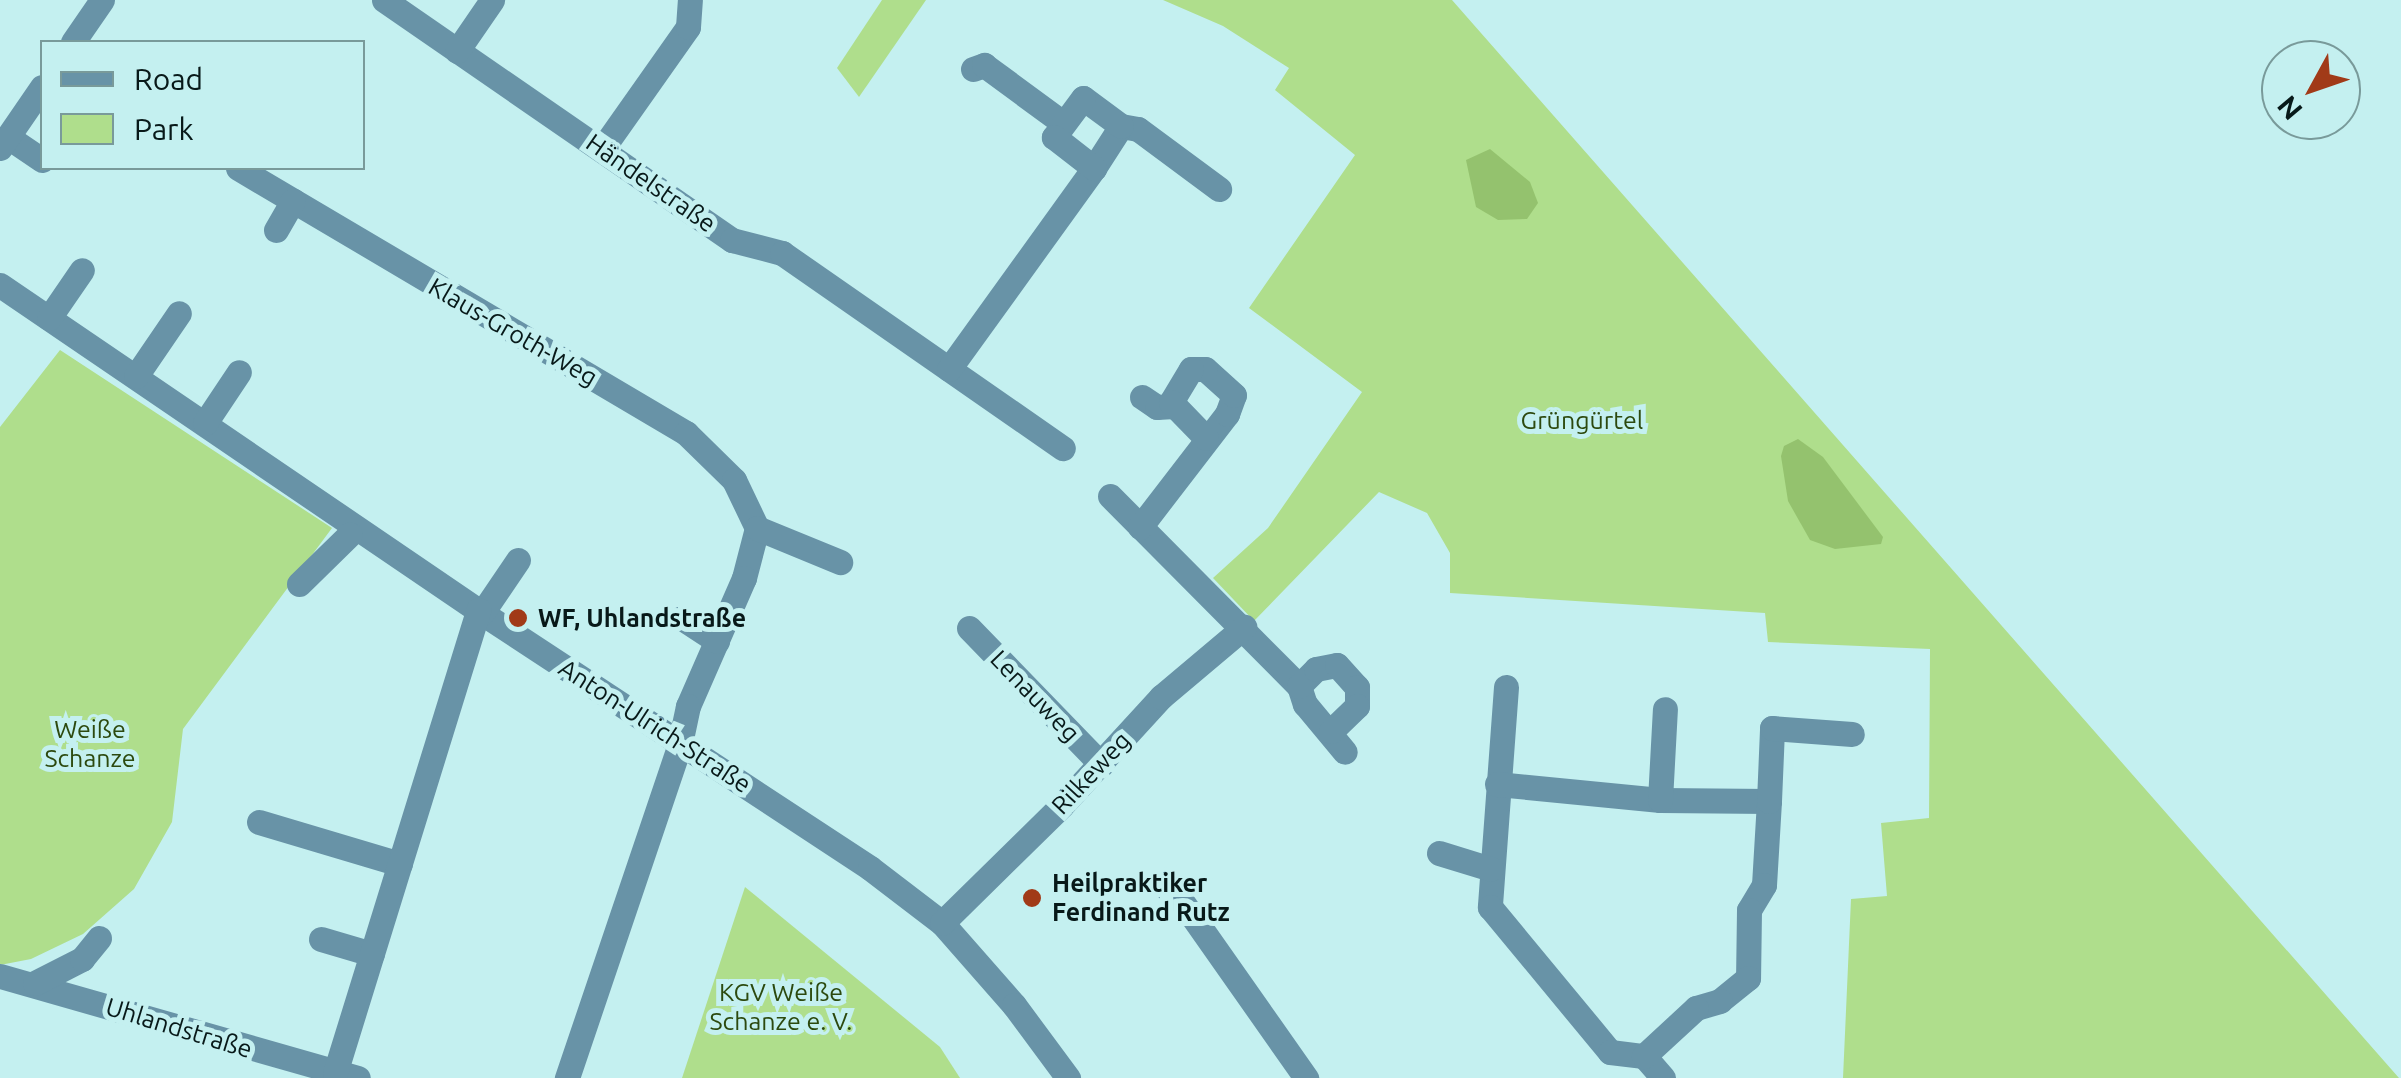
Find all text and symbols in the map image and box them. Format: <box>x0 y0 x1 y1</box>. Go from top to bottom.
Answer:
legend <box>40 40 365 170</box>
north arrow <box>2261 40 2361 140</box>
text: Road <box>134 62 203 96</box>
text: N <box>2271 90 2308 126</box>
text: Park <box>134 112 194 146</box>
street label: Händelstraße <box>580 127 722 239</box>
street label: Klaus-Groth-Weg <box>423 272 603 392</box>
park label: Grüngürtel <box>1521 405 1643 435</box>
place label: WF, Uhlandstraße <box>538 603 746 633</box>
marker: WF, Uhlandstraße <box>507 607 529 629</box>
street label: Lenauweg <box>984 644 1086 748</box>
street label: Anton-Ulrich-Straße <box>553 653 757 799</box>
park label: Weiße Schanze <box>44 715 136 774</box>
street label: Rilkeweg <box>1045 726 1137 820</box>
place label: Heilpraktiker Ferdinand Rutz <box>1052 869 1230 928</box>
marker: Heilpraktiker Ferdinand Rutz <box>1021 887 1043 909</box>
park label: KGV Weiße Schanze e. V. <box>710 978 852 1037</box>
street label: Uhlandstraße <box>102 992 256 1064</box>

